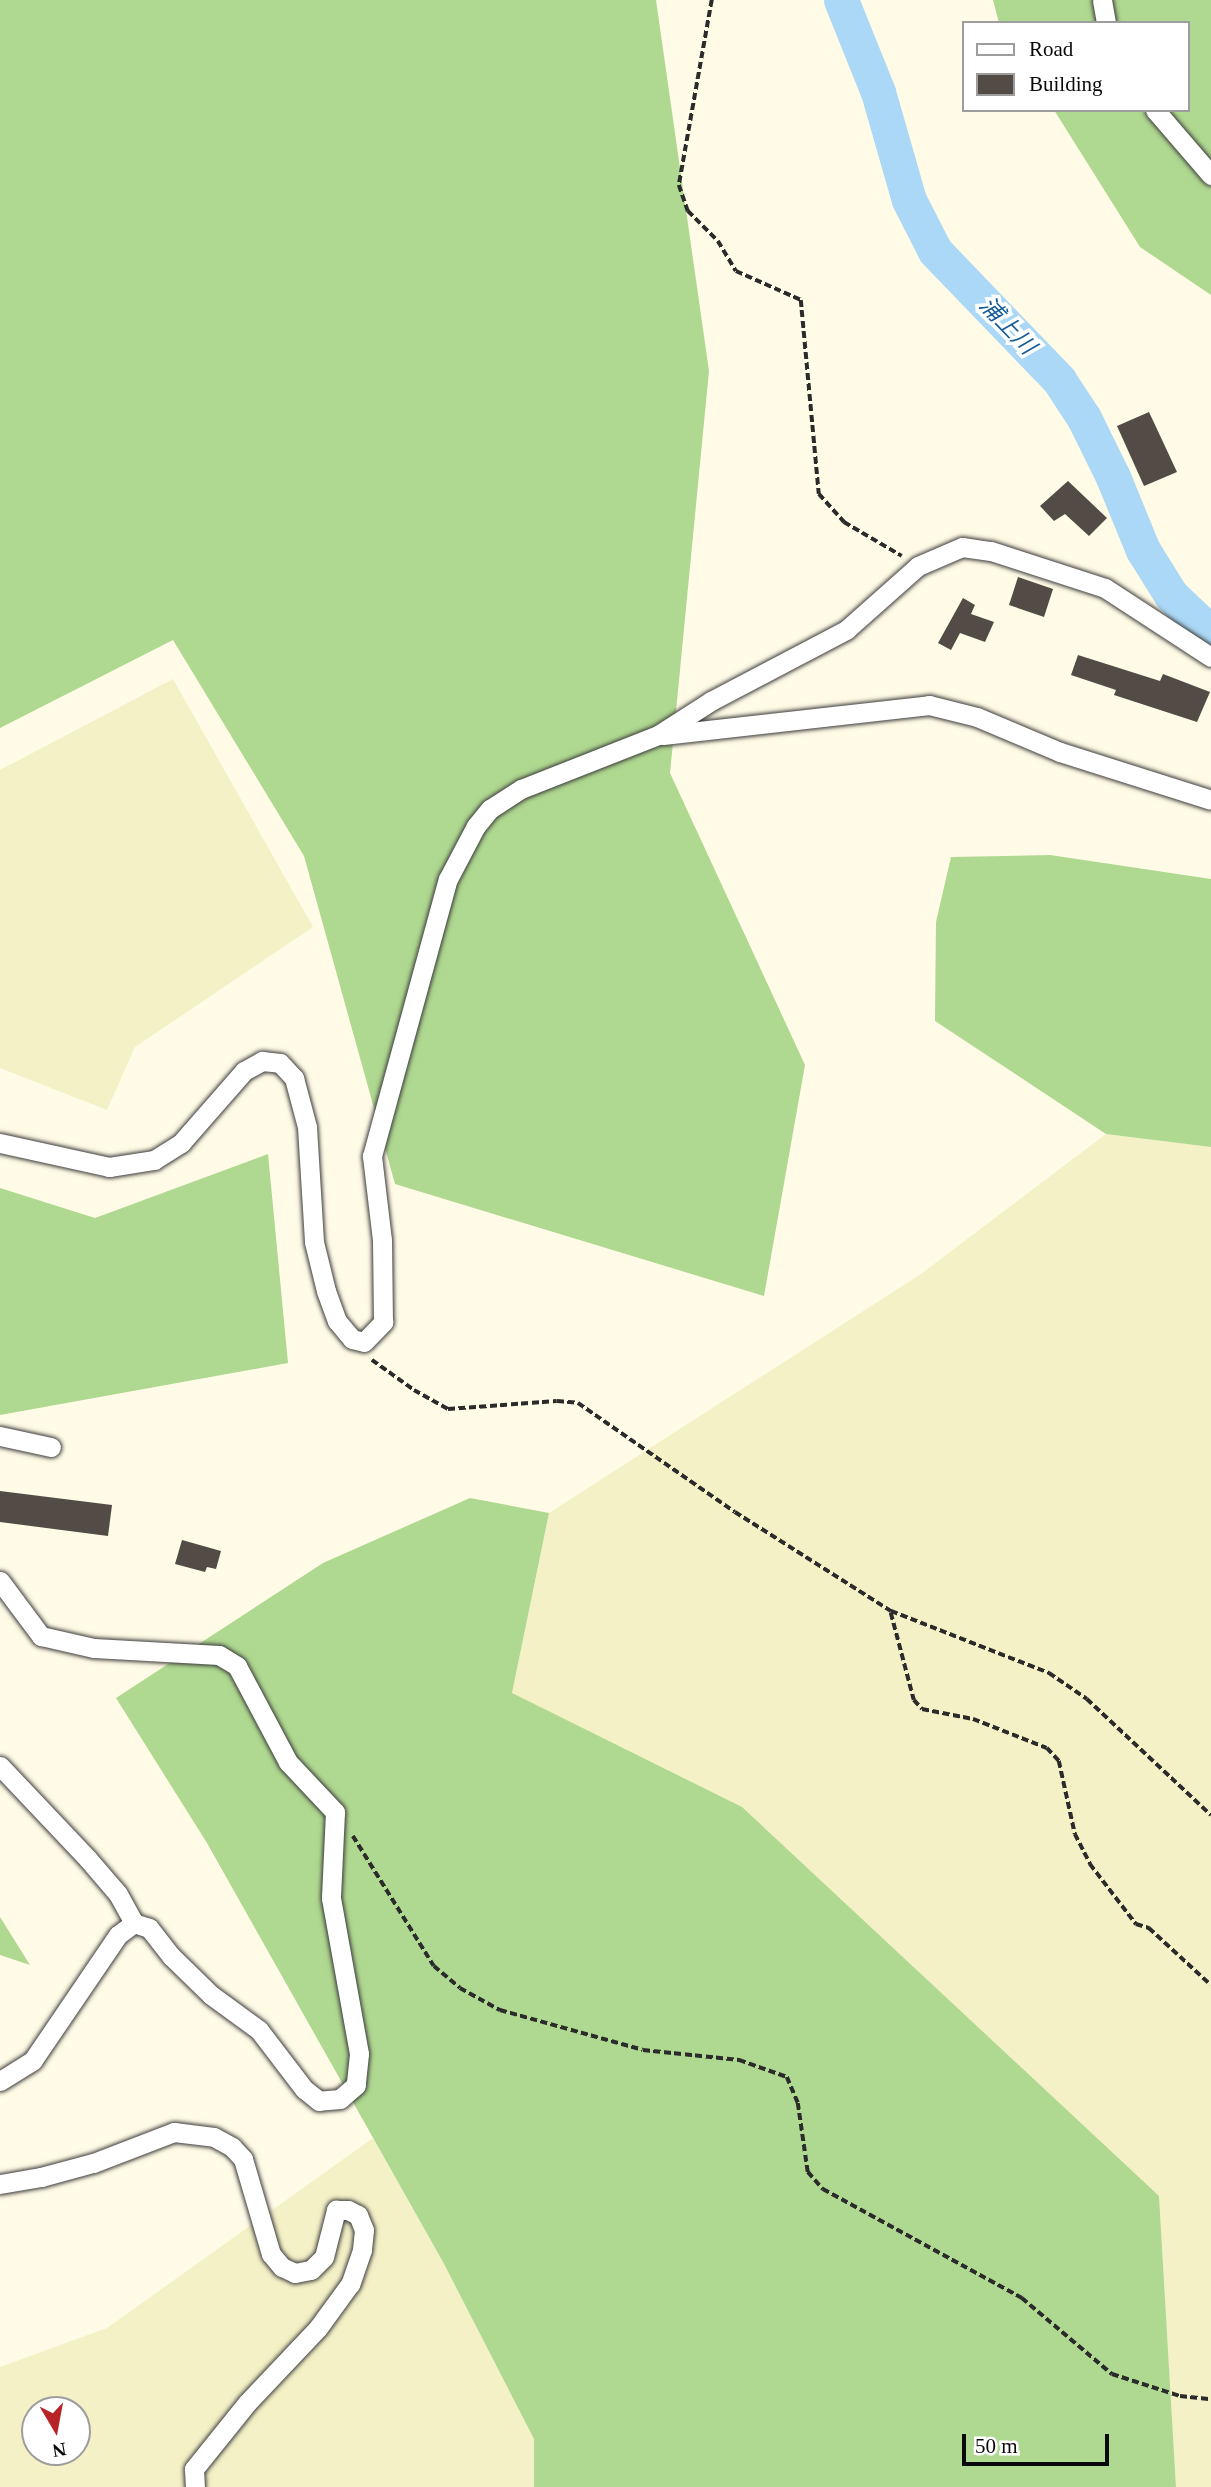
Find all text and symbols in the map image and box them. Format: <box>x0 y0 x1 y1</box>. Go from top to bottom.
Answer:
legend <box>962 21 1190 112</box>
text: Road <box>1029 37 1073 61</box>
text: Building <box>1029 72 1103 96</box>
water label: 浦上川 <box>973 292 1041 360</box>
north arrow <box>21 2396 91 2466</box>
scale bar <box>966 2420 1113 2464</box>
text: 50 m <box>975 2434 1018 2458</box>
text: N <box>51 2439 68 2462</box>

